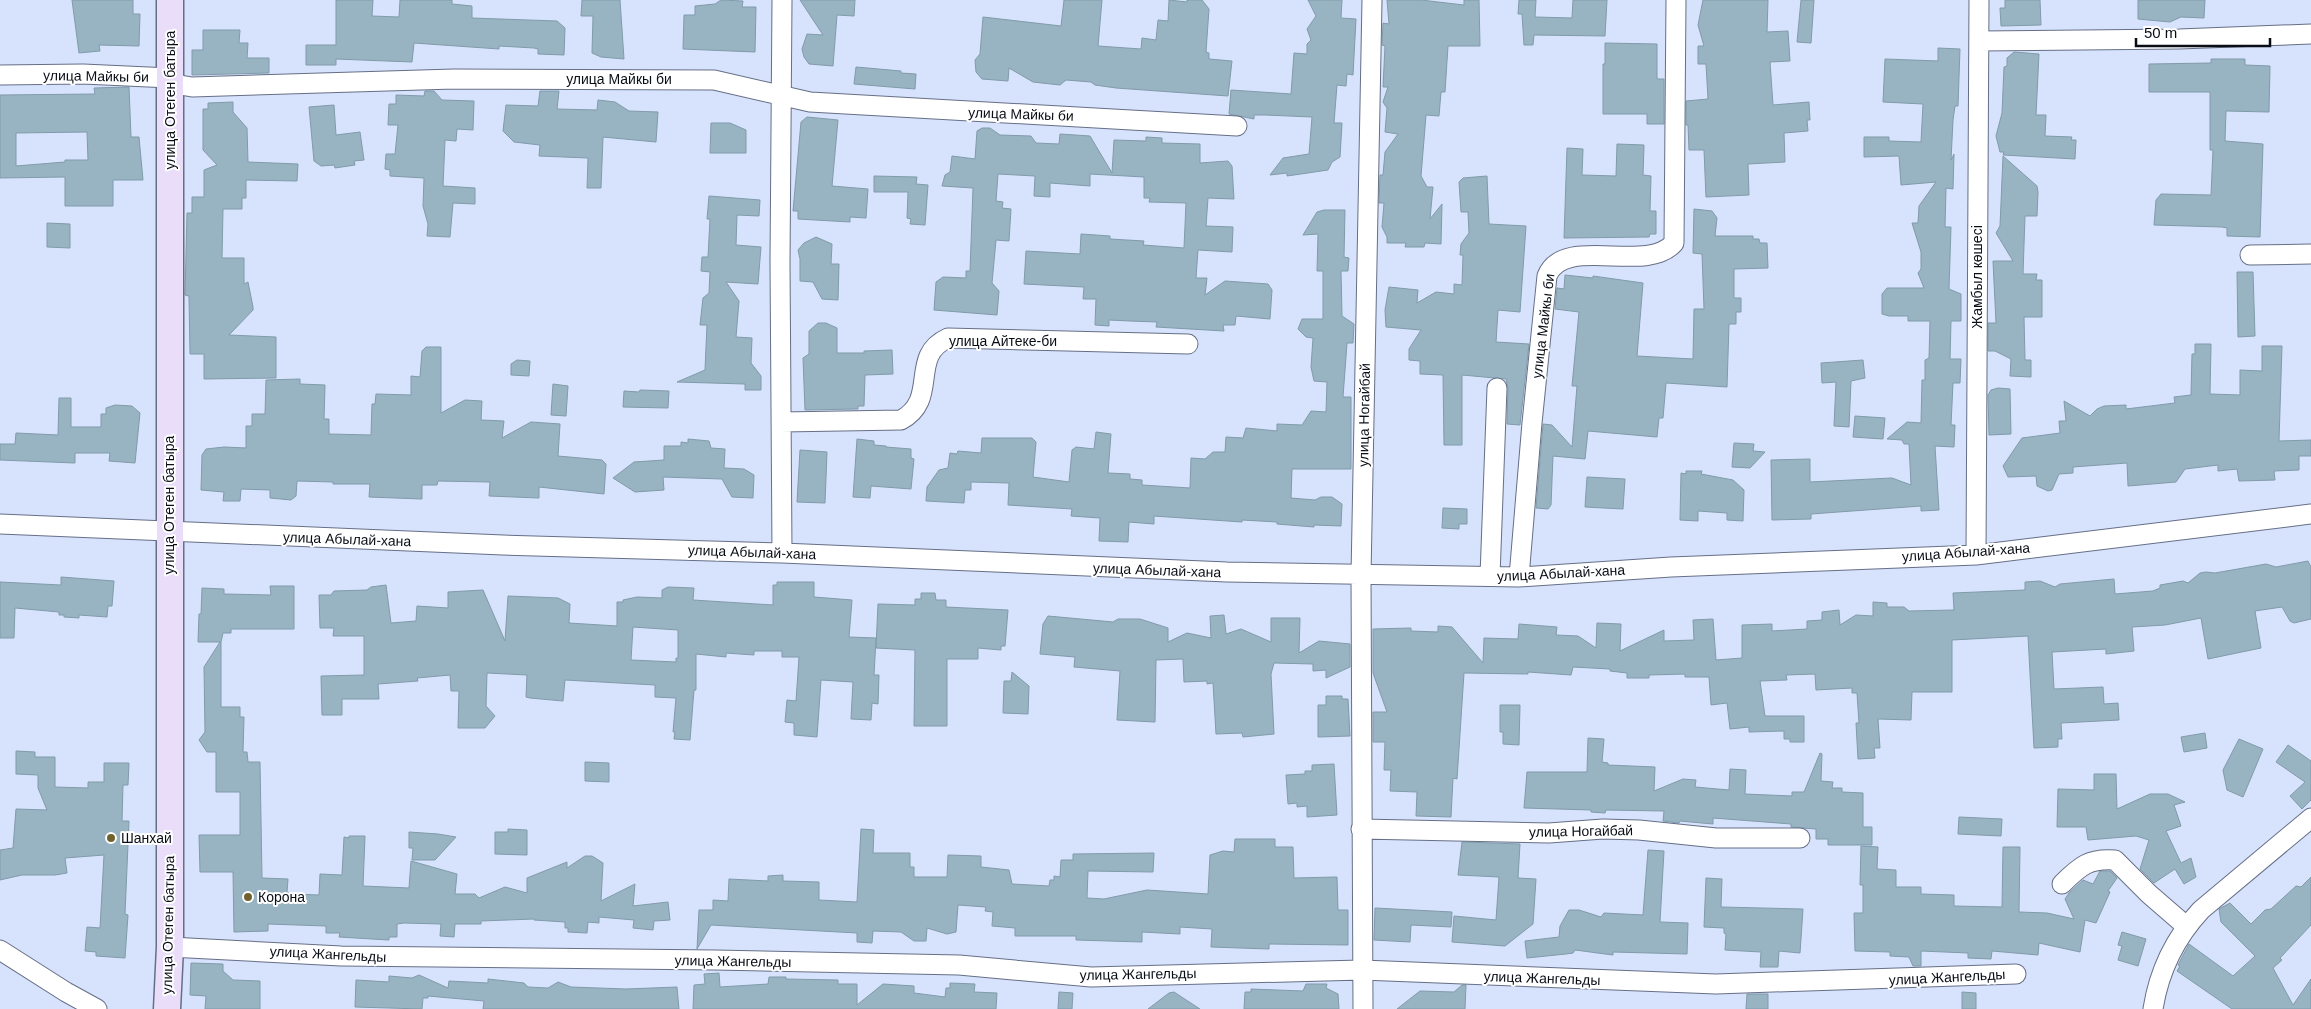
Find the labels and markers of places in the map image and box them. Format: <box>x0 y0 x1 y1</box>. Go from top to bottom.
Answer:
place label: Шанхай <box>121 830 172 846</box>
marker: Шанхай <box>105 832 117 844</box>
place label: Корона <box>258 889 305 905</box>
marker: Корона <box>242 891 254 903</box>

